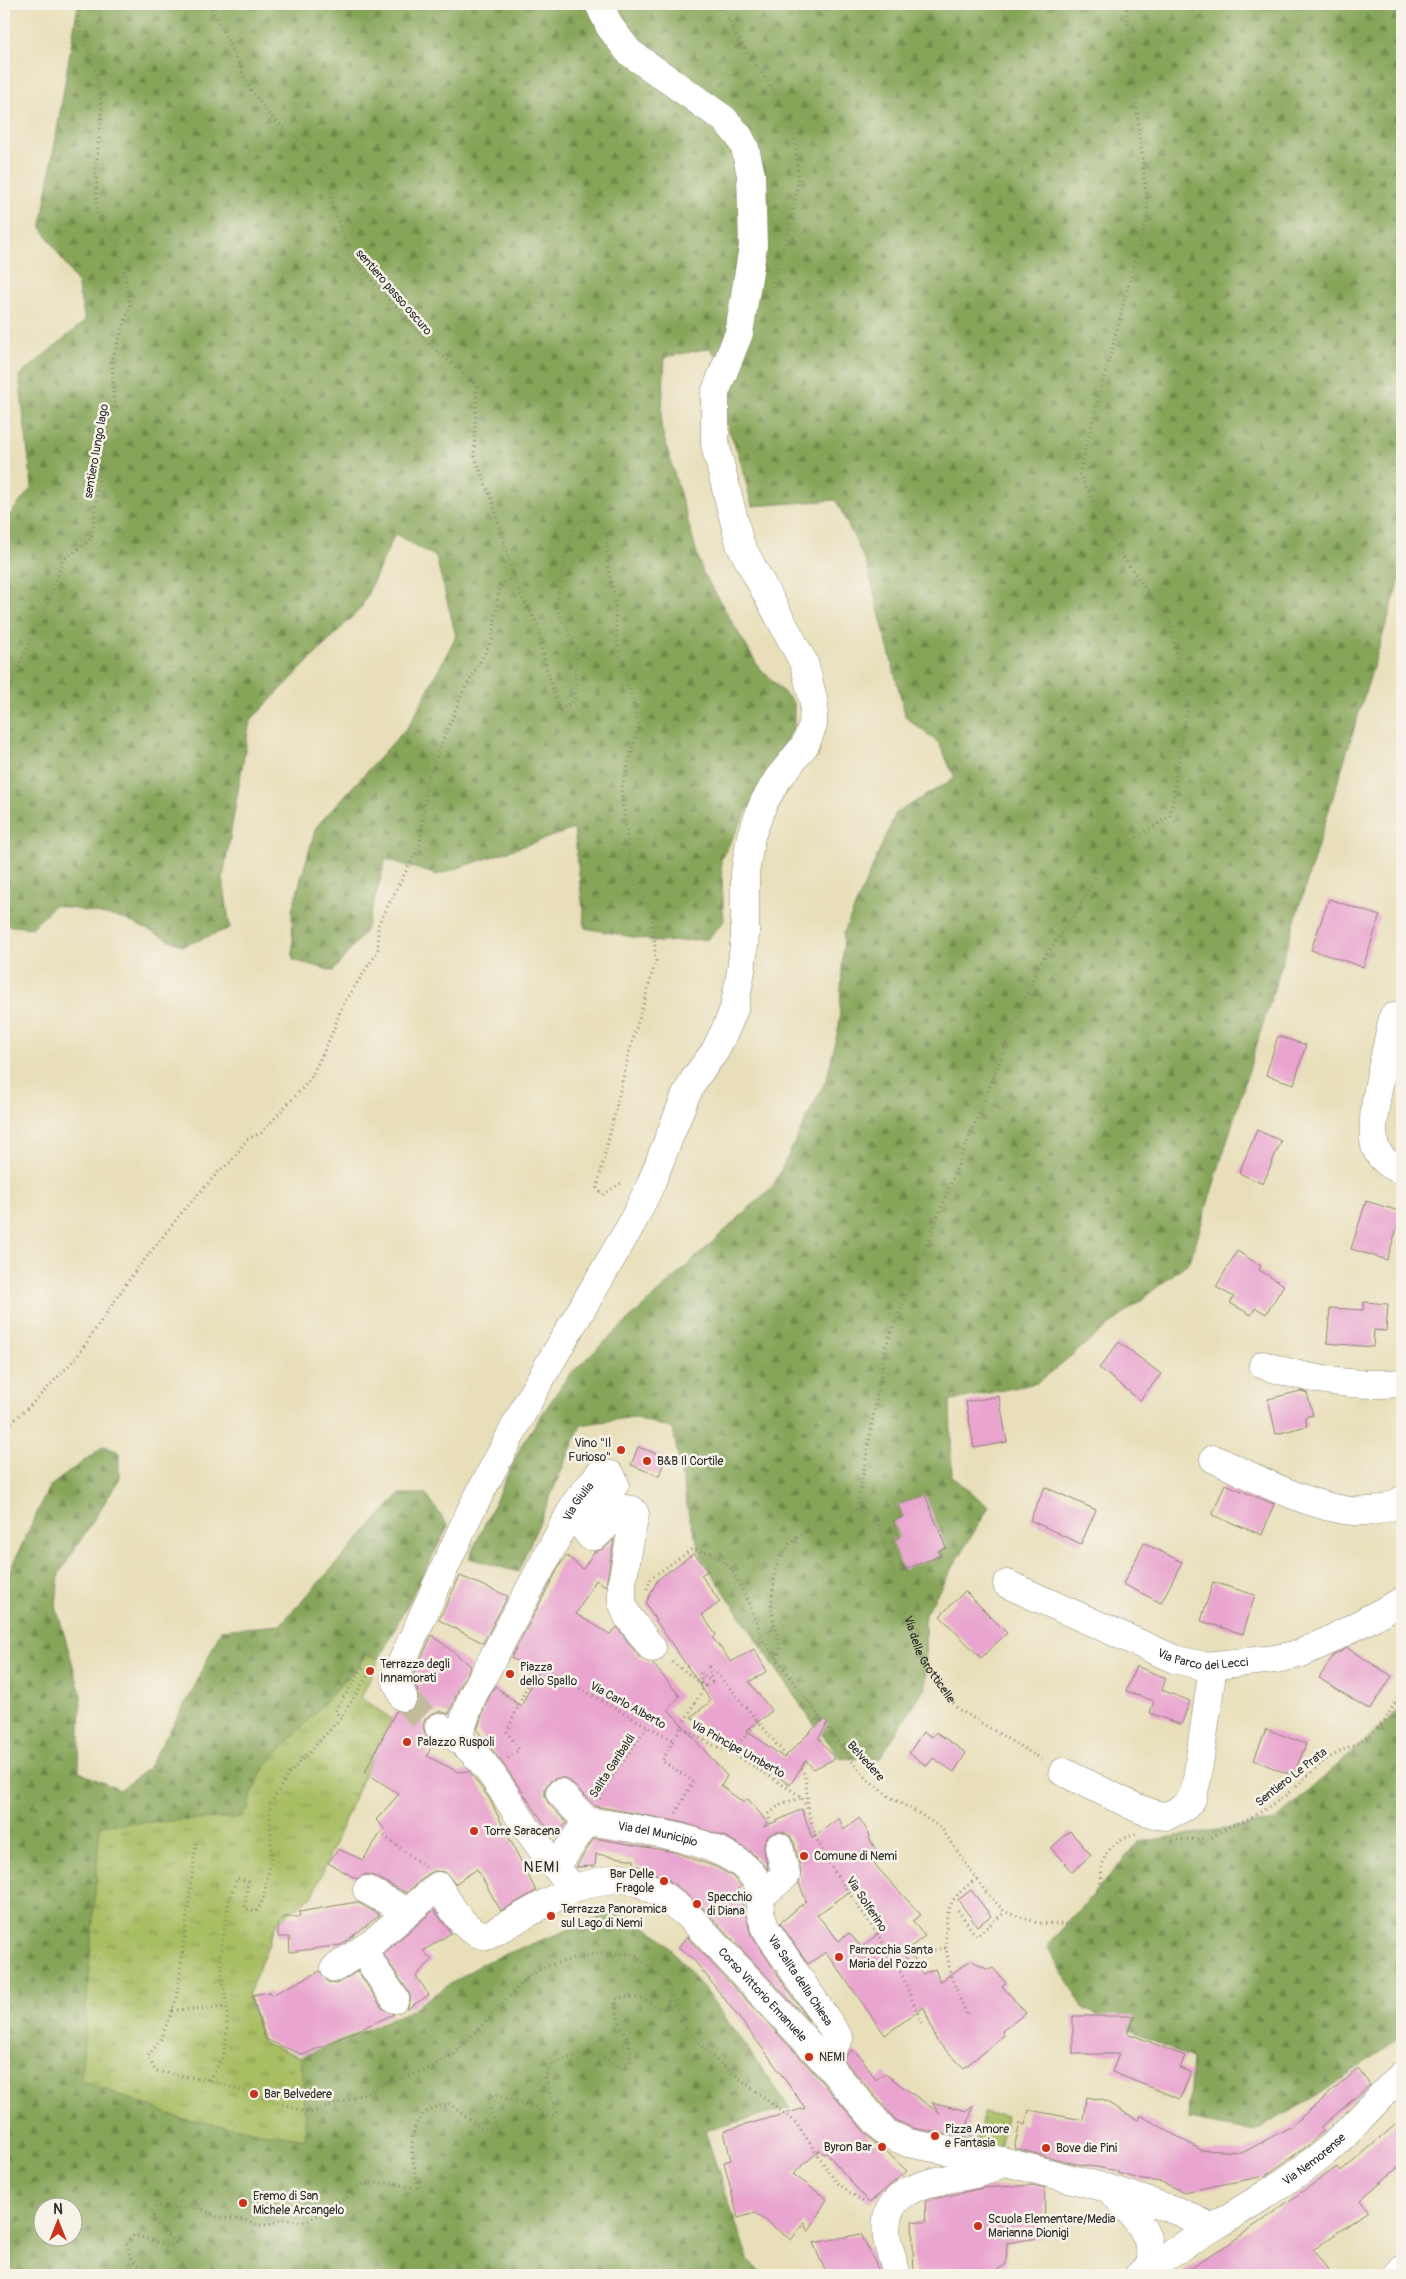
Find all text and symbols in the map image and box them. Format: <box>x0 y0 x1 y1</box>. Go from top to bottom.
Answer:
street label: sentiero passo oscuro <box>352 246 435 339</box>
street label: sentiero lungo lago <box>81 402 112 499</box>
place label: Vino "Il Furioso" <box>568 1436 611 1465</box>
marker: Vino "Il Furioso" <box>615 1444 627 1456</box>
place label: B&B Il Cortile <box>657 1454 724 1469</box>
marker: B&B Il Cortile <box>641 1455 653 1467</box>
street label: Via Giulia <box>560 1479 598 1524</box>
street label: Via delle Grotticelle <box>900 1614 958 1706</box>
street label: Via Parco dei Lecci <box>1155 1646 1249 1674</box>
place label: Terrazza degli Innamorati <box>380 1657 450 1686</box>
place label: Piazza dello Spallo <box>520 1660 578 1689</box>
marker: Terrazza degli Innamorati <box>364 1665 376 1677</box>
marker: Piazza dello Spallo <box>504 1668 516 1680</box>
street label: Via Carlo Alberto <box>587 1678 669 1733</box>
street label: Via Principe Umberto <box>688 1717 788 1782</box>
street label: Salita Garibaldi <box>586 1732 639 1801</box>
place label: Palazzo Ruspoli <box>417 1735 494 1750</box>
marker: Palazzo Ruspoli <box>401 1736 413 1748</box>
street label: Belvedere <box>844 1738 888 1785</box>
street label: Sentiero Le Prata <box>1252 1744 1330 1810</box>
street label: Via del Municipio <box>617 1819 700 1850</box>
place label: Torre Saracena <box>484 1824 560 1839</box>
marker: Torre Saracena <box>468 1825 480 1837</box>
place label: Comune di Nemi <box>814 1849 897 1864</box>
marker: Comune di Nemi <box>798 1850 810 1862</box>
district label: NEMI <box>524 1858 560 1877</box>
place label: Bar Delle Fragole <box>610 1867 654 1896</box>
street label: Via Solferino <box>843 1874 891 1935</box>
marker: Bar Delle Fragole <box>658 1875 670 1887</box>
place label: Specchio di Diana <box>707 1890 753 1919</box>
marker: Specchio di Diana <box>691 1898 703 1910</box>
place label: Terrazza Panoramica sul Lago di Nemi <box>561 1902 667 1931</box>
marker: Terrazza Panoramica sul Lago di Nemi <box>545 1910 557 1922</box>
street label: Via Salita della Chiesa <box>764 1932 836 2029</box>
place label: Parrocchia Santa Maria del Pozzo <box>849 1943 933 1972</box>
street label: Corso Vittorio Emanuele <box>715 1945 810 2045</box>
marker: Parrocchia Santa Maria del Pozzo <box>833 1951 845 1963</box>
place label: NEMI <box>819 2050 845 2065</box>
marker: NEMI <box>803 2051 815 2063</box>
place label: Bar Belvedere <box>264 2087 332 2102</box>
marker: Bar Belvedere <box>248 2088 260 2100</box>
place label: Pizza Amore e Fantasia <box>945 2122 1009 2151</box>
marker: Pizza Amore e Fantasia <box>929 2130 941 2142</box>
street label: Via Nemorense <box>1280 2130 1349 2189</box>
place label: Byron Bar <box>824 2140 873 2155</box>
marker: Byron Bar <box>876 2141 888 2153</box>
place label: Bove die Pini <box>1056 2141 1117 2156</box>
marker: Bove die Pini <box>1040 2142 1052 2154</box>
place label: Eremo di San Michele Arcangelo <box>253 2189 345 2218</box>
north arrow <box>32 2196 82 2246</box>
marker: Eremo di San Michele Arcangelo <box>237 2197 249 2209</box>
text: N <box>53 2201 63 2218</box>
place label: Scuola Elementare/Media Marianna Dionigi <box>988 2212 1116 2241</box>
marker: Scuola Elementare/Media Marianna Dionigi <box>972 2220 984 2232</box>

